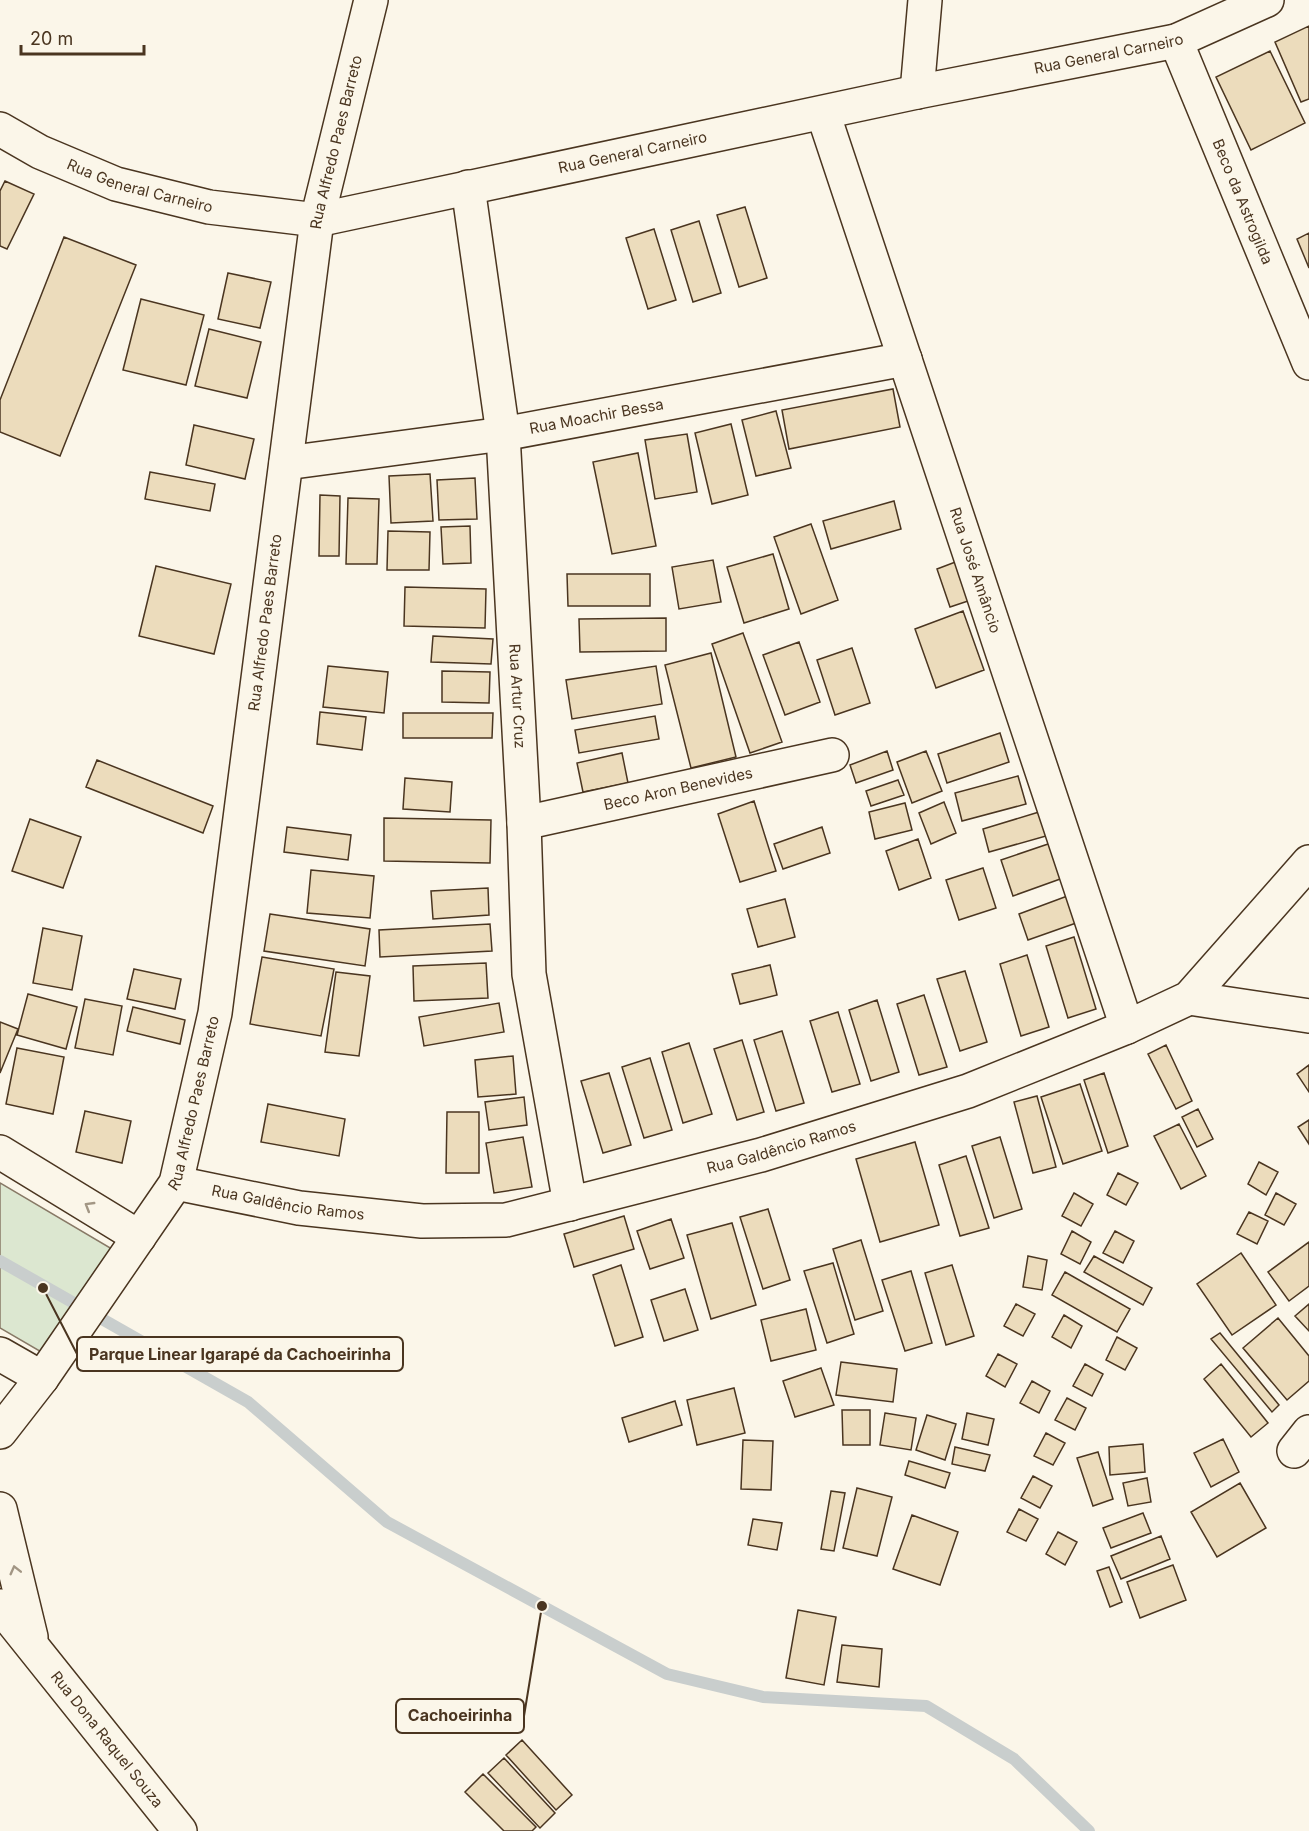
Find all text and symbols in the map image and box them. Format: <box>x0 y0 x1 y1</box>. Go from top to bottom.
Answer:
scale bar <box>21 18 144 56</box>
text: 20 m <box>30 28 73 49</box>
street label: Rua General Carneiro <box>1032 29 1186 78</box>
street label: Rua Alfredo Paes Barreto <box>306 53 366 230</box>
street label: Rua General Carneiro <box>556 127 709 177</box>
street label: Beco da Astrogilda <box>1209 136 1277 267</box>
street label: Rua General Carneiro <box>64 154 215 217</box>
street label: Rua Moachir Bessa <box>528 394 665 438</box>
street label: Rua José Amâncio <box>946 505 1005 636</box>
street label: Rua Alfredo Paes Barreto <box>244 533 286 712</box>
street label: Rua Artur Cruz <box>505 643 530 749</box>
street label: Beco Aron Benevides <box>602 763 755 814</box>
street label: Rua Alfredo Paes Barreto <box>164 1014 223 1194</box>
street label: Rua Galdêncio Ramos <box>704 1116 858 1177</box>
street label: Rua Galdêncio Ramos <box>210 1180 366 1224</box>
one-way arrow <box>85 1202 95 1214</box>
callout: Parque Linear Igarapé da Cachoeirinha <box>77 1337 403 1371</box>
text: Parque Linear Igarapé da Cachoeirinha <box>89 1344 391 1364</box>
one-way arrow <box>9 1565 22 1575</box>
street label: Rua Dona Raquel Souza <box>47 1667 168 1811</box>
callout: Cachoeirinha <box>396 1699 524 1733</box>
text: Cachoeirinha <box>408 1705 512 1725</box>

